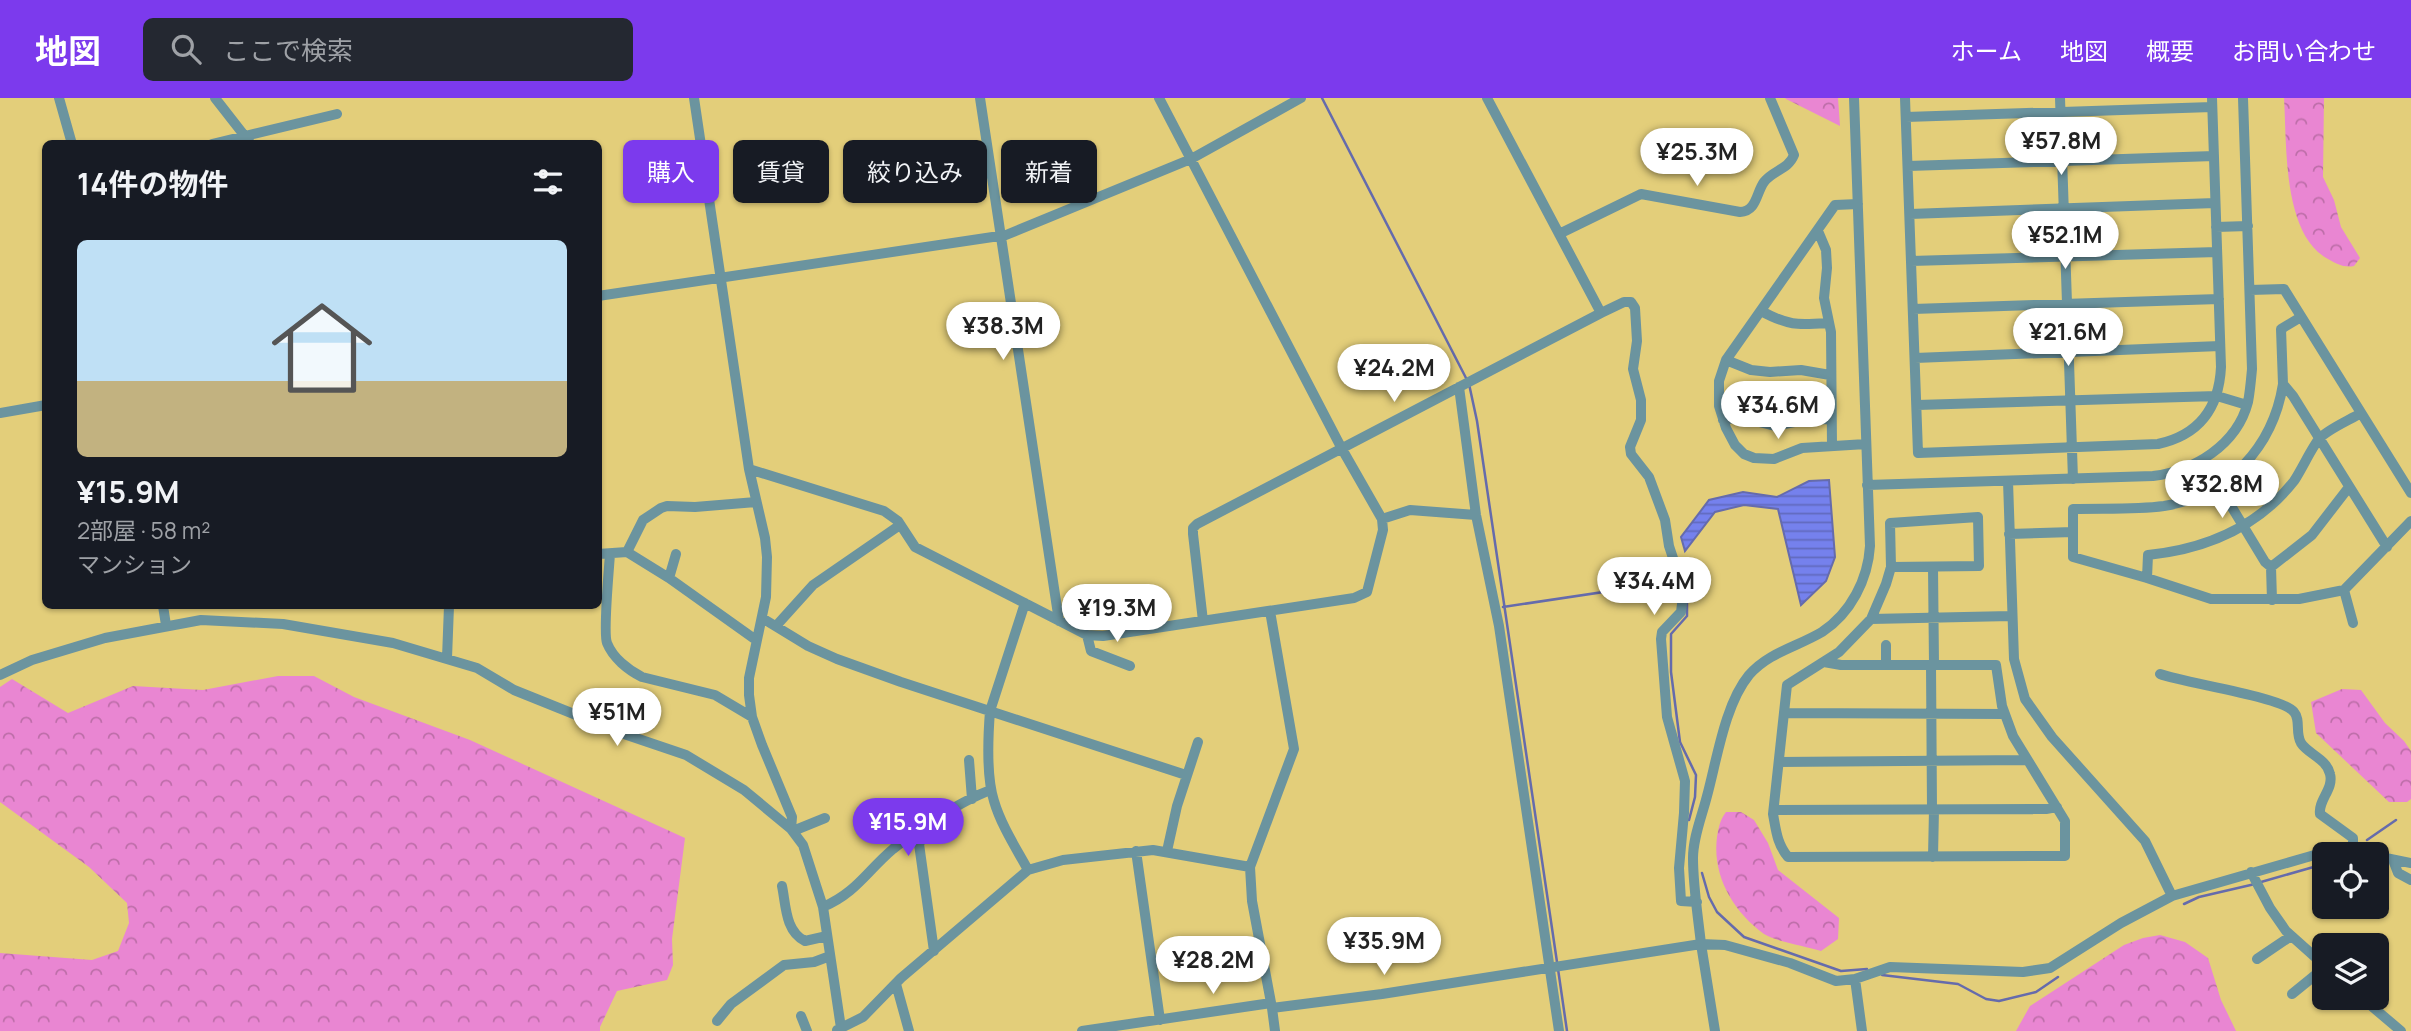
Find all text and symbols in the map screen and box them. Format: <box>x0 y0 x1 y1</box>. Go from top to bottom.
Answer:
search box <box>143 18 633 81</box>
text: 地図 <box>35 28 101 73</box>
icon: search <box>167 30 205 68</box>
text: ここで検索 <box>223 32 353 68</box>
text: ホーム <box>1951 34 2022 67</box>
text: 地図 <box>2060 34 2108 67</box>
text: 概要 <box>2146 34 2194 67</box>
text: お問い合わせ <box>2232 34 2376 67</box>
pin: ¥57.8M <box>2004 118 2118 177</box>
text: ¥57.8M <box>2021 124 2101 156</box>
pin: ¥25.3M <box>1640 129 1754 188</box>
text: ¥25.3M <box>1656 135 1738 167</box>
chip: 購入 <box>623 140 719 203</box>
chip: 賃貸 <box>733 140 829 203</box>
chip: 絞り込み <box>843 140 987 203</box>
chip: 新着 <box>1001 140 1097 203</box>
text: 14件の物件 <box>77 163 228 204</box>
icon: filters <box>529 163 567 201</box>
pin: ¥52.1M <box>2008 212 2122 271</box>
text: ¥52.1M <box>2028 218 2102 250</box>
icon: home <box>259 285 385 411</box>
pin: ¥38.3M <box>946 302 1060 362</box>
pin: ¥21.6M <box>2011 308 2125 368</box>
text: ¥38.3M <box>962 309 1044 341</box>
text: ¥21.6M <box>2029 315 2107 347</box>
pin: ¥24.2M <box>1337 344 1451 404</box>
text: ¥24.2M <box>1353 351 1435 383</box>
pin: ¥34.6M <box>1721 382 1835 441</box>
text: ¥34.6M <box>1737 388 1819 420</box>
pin: ¥32.8M <box>2165 460 2279 520</box>
text: ¥32.8M <box>2181 467 2263 499</box>
text: ¥15.9M <box>77 471 179 512</box>
text: 2部屋 · 58 m² <box>77 514 210 546</box>
text: マンション <box>77 548 192 580</box>
pin: ¥34.4M <box>1597 558 1711 617</box>
text: ¥34.4M <box>1613 564 1695 596</box>
pin: ¥19.3M <box>1060 584 1174 644</box>
text: ¥19.3M <box>1078 591 1156 623</box>
pin: ¥51M <box>576 688 658 748</box>
text: ¥51M <box>588 695 646 727</box>
pin: ¥15.9M <box>851 798 965 858</box>
text: ¥15.9M <box>869 805 947 837</box>
map controls <box>2312 842 2389 1010</box>
button: locate <box>2312 842 2389 919</box>
pin: ¥35.9M <box>1327 918 1441 977</box>
text: ¥35.9M <box>1343 924 1425 956</box>
button: layers <box>2312 933 2389 1010</box>
pin: ¥28.2M <box>1156 936 1270 996</box>
text: ¥28.2M <box>1172 943 1254 975</box>

